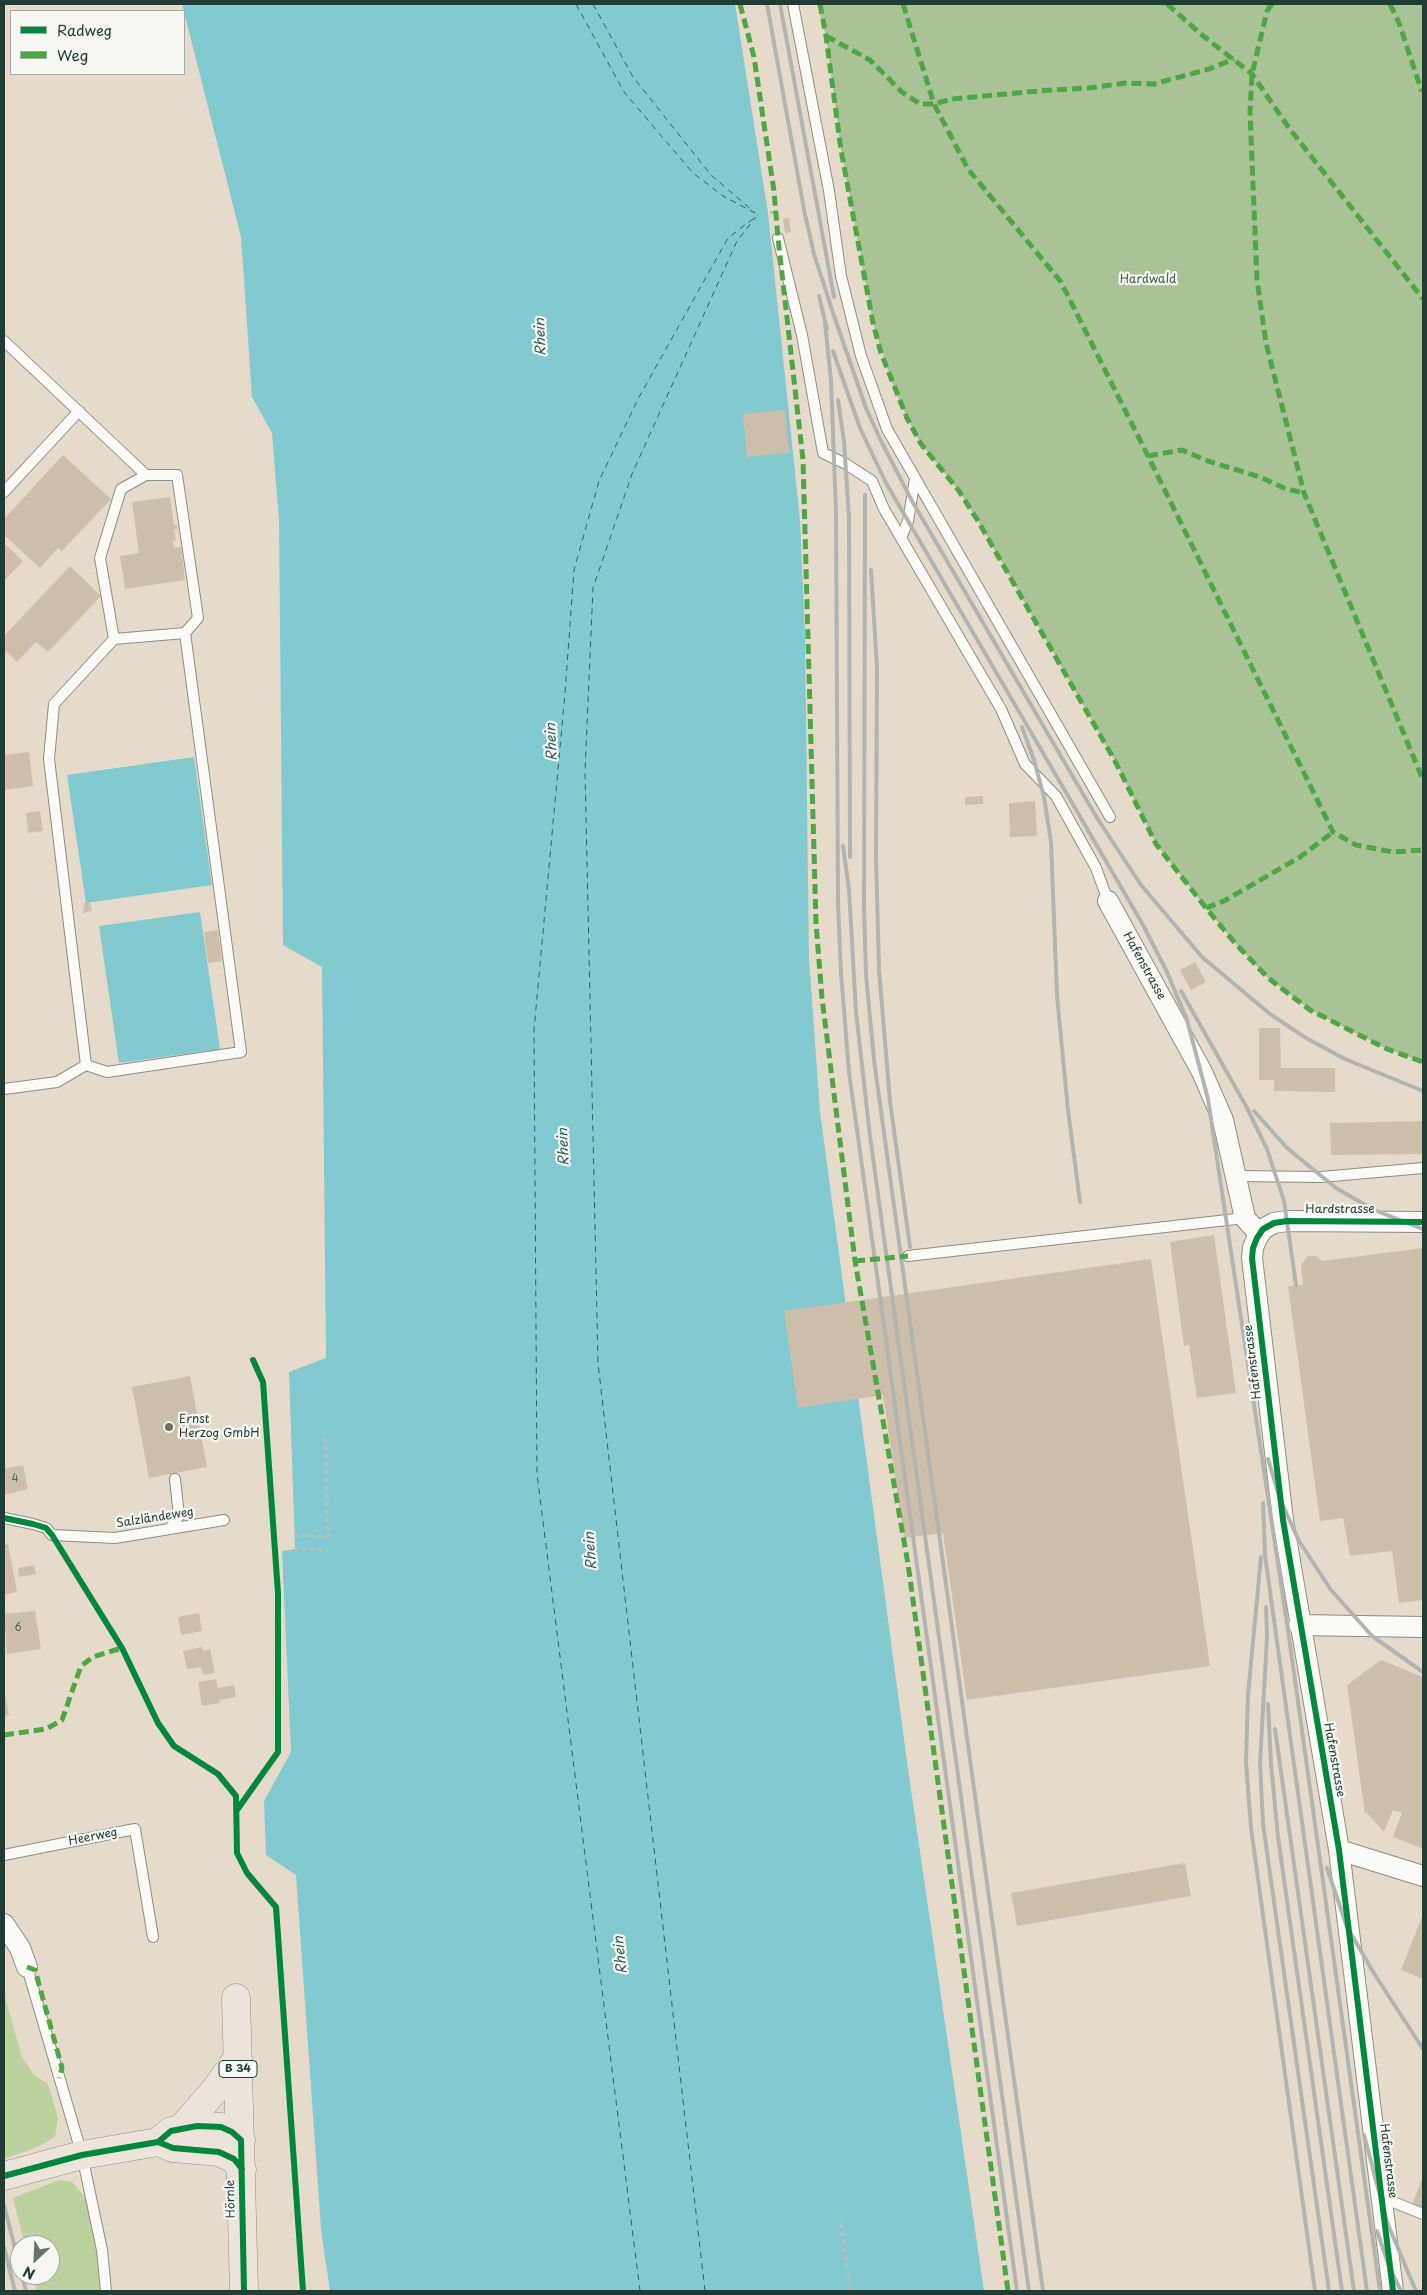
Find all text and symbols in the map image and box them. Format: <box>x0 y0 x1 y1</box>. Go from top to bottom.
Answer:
legend <box>10 10 185 75</box>
text: Radweg <box>57 18 112 41</box>
text: Weg <box>57 43 88 66</box>
park label: Hardwald <box>1120 273 1176 287</box>
water label: Rhein <box>532 318 550 356</box>
water label: Rhein <box>543 723 561 761</box>
street label: Hafenstrasse <box>1119 930 1169 1002</box>
water label: Rhein <box>555 1128 573 1166</box>
street label: Hardstrasse <box>1305 1203 1375 1217</box>
street label: Hafenstrasse <box>1241 1324 1265 1400</box>
place label: Ernst Herzog GmbH <box>179 1413 259 1441</box>
marker: Ernst Herzog GmbH <box>163 1421 175 1433</box>
house number: 4 <box>12 1473 18 1485</box>
street label: Salzländeweg <box>115 1505 195 1531</box>
water label: Rhein <box>581 1532 601 1570</box>
house number: 6 <box>14 1622 22 1634</box>
street label: Hafenstrasse <box>1320 1722 1348 1798</box>
street label: Heerweg <box>67 1825 119 1849</box>
water label: Rhein <box>611 1935 631 1975</box>
road number: B 34 <box>219 2060 257 2078</box>
street label: Hafenstrasse <box>1376 2123 1400 2199</box>
street label: Hörnle <box>223 2180 239 2218</box>
north arrow <box>10 2235 60 2285</box>
text: N <box>19 2261 38 2285</box>

